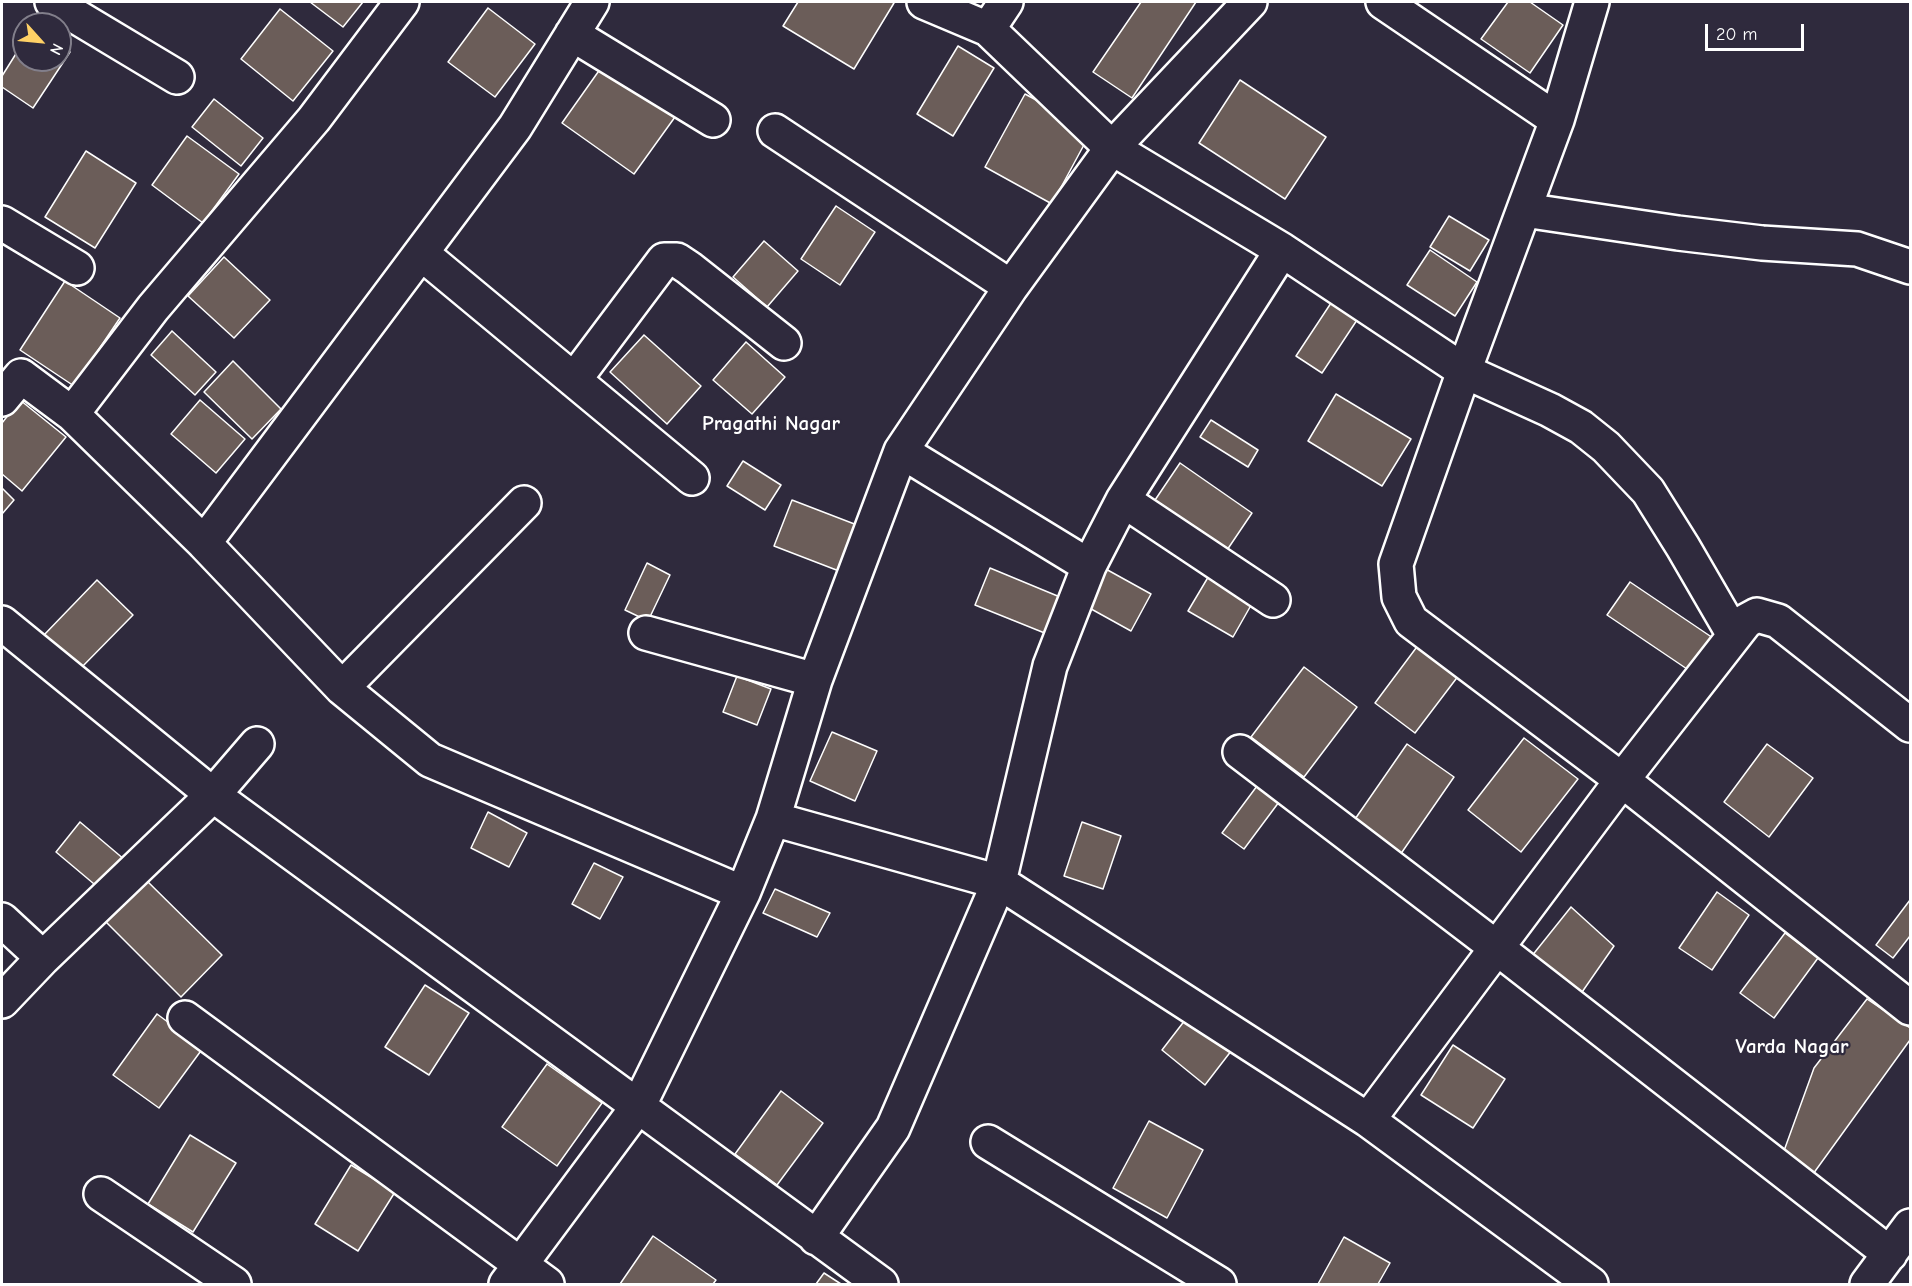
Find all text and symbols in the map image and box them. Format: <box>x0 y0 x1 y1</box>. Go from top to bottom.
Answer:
north arrow <box>12 12 72 72</box>
scale bar <box>1708 12 1807 50</box>
text: 20 m <box>1716 24 1757 45</box>
text: N <box>46 41 67 58</box>
district label: Pragathi Nagar <box>702 411 840 437</box>
district label: Varda Nagar <box>1735 1034 1849 1060</box>

